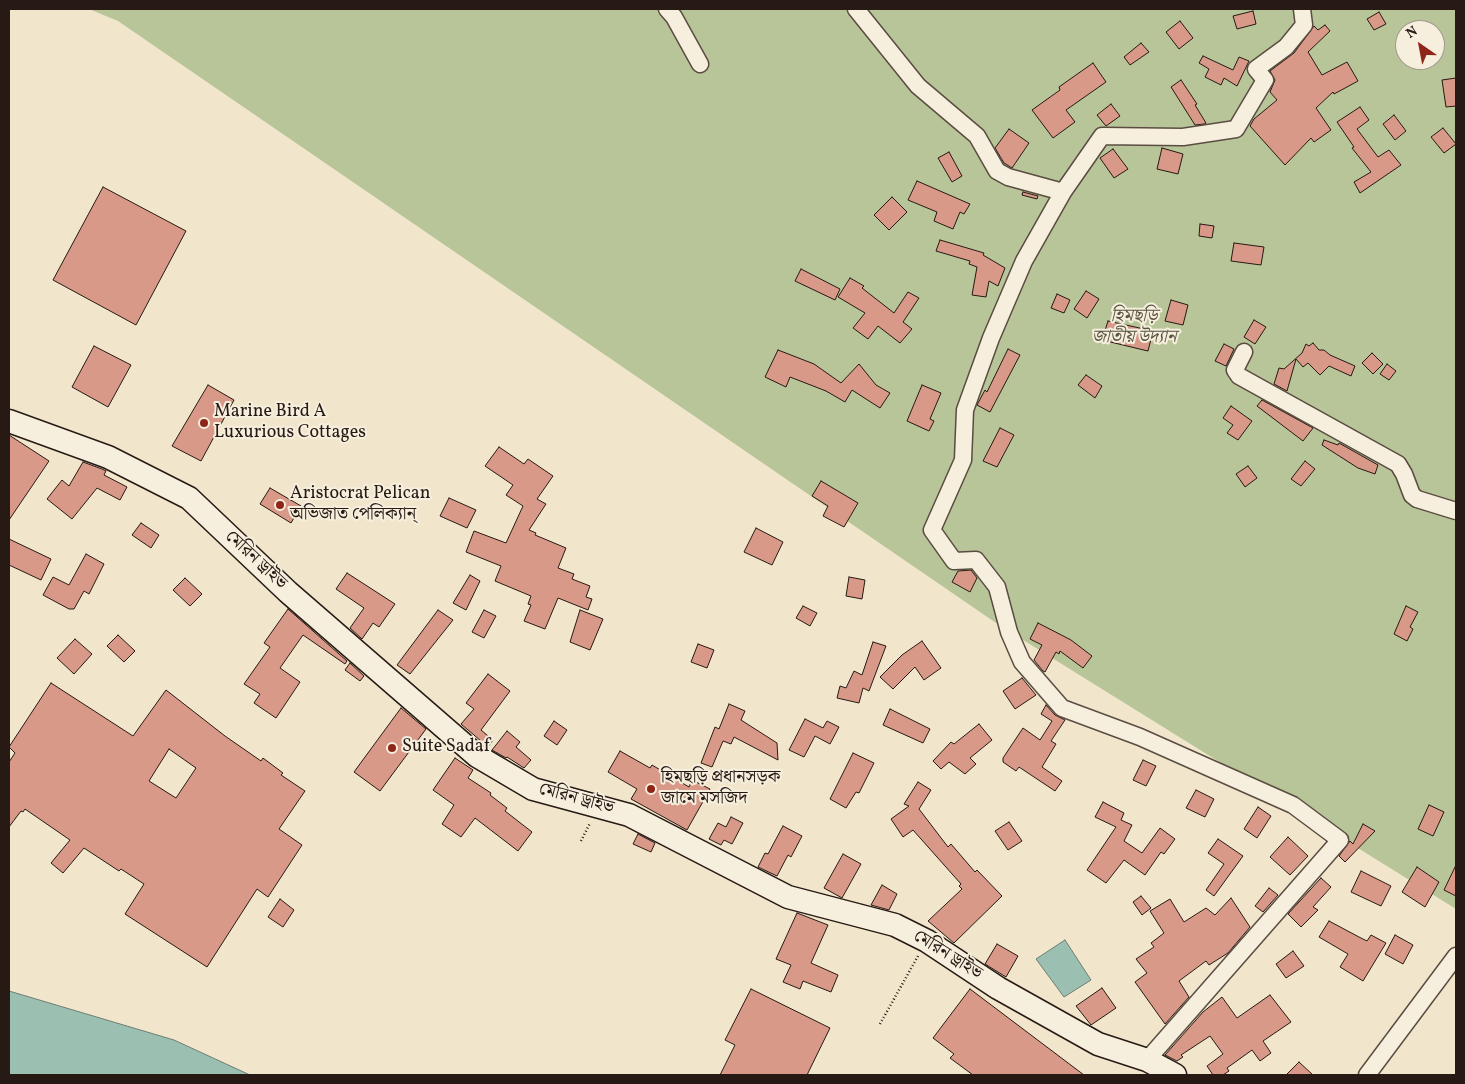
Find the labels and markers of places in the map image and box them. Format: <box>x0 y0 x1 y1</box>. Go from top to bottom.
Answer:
place label: Marine Bird A Luxurious Cottages <box>214 402 366 444</box>
marker: Marine Bird A Luxurious Cottages <box>198 417 210 429</box>
place label: Aristocrat Pelican অভিজাত পেলিক্যান্ <box>290 484 430 526</box>
marker: Aristocrat Pelican অভিজাত পেলিক্যান্ <box>274 499 286 511</box>
place label: Suite Sadaf <box>402 737 490 759</box>
marker: Suite Sadaf <box>386 742 398 754</box>
place label: হিমছড়ি প্রধানসড়ক জামে মসজিদ <box>661 768 780 811</box>
marker: হিমছড়ি প্রধানসড়ক জামে মসজিদ <box>645 783 657 795</box>

